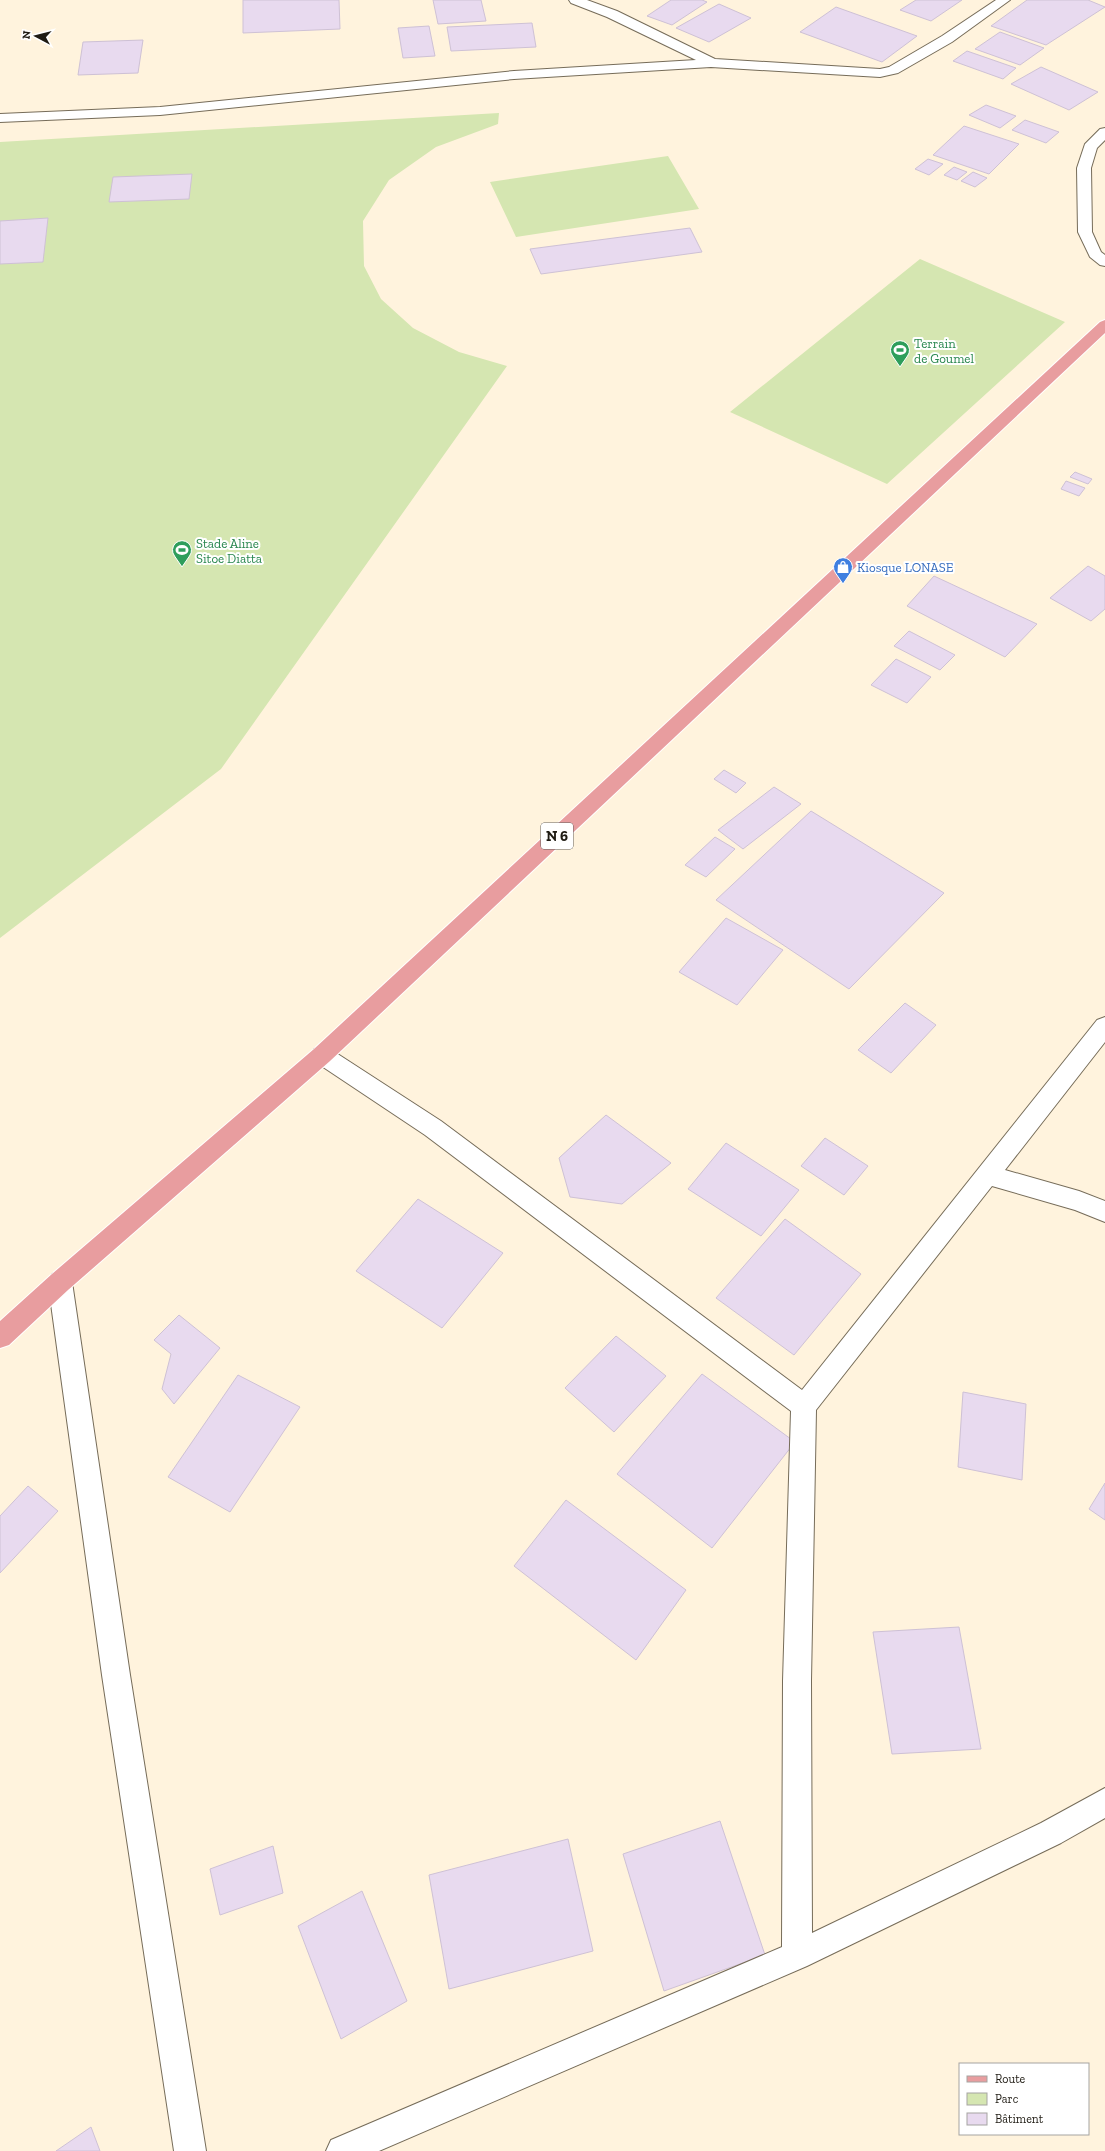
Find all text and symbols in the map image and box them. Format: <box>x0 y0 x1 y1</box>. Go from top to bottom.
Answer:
north arrow <box>16 16 56 56</box>
text: N <box>20 29 34 40</box>
place label: Terrain de Goumel <box>914 336 974 366</box>
sports icon: Terrain de Goumel <box>889 339 911 367</box>
place label: Stade Aline Sitoe Diatta <box>196 536 263 566</box>
sports icon: Stade Aline Sitoe Diatta <box>171 539 193 567</box>
shop icon: Kiosque LONASE <box>832 556 854 584</box>
place label: Kiosque LONASE <box>857 560 954 575</box>
road number: N 6 <box>541 823 573 849</box>
legend <box>959 2063 1089 2135</box>
text: Route <box>995 2072 1026 2086</box>
text: Parc <box>995 2092 1019 2106</box>
text: Bâtiment <box>995 2112 1044 2126</box>

